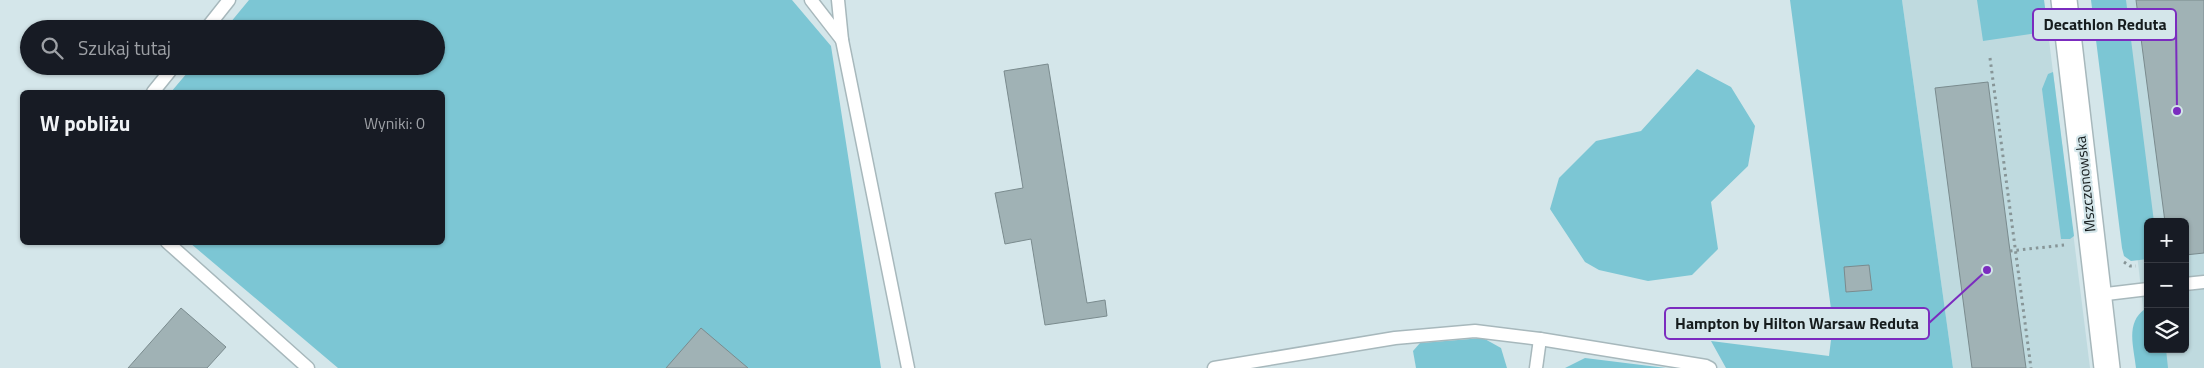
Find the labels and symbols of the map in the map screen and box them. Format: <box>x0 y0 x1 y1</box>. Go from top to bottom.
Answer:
callout: Decathlon Reduta <box>2033 9 2176 40</box>
text: Decathlon Reduta <box>2043 12 2167 36</box>
street label: Mszczonowska <box>2068 134 2101 233</box>
callout: Hampton by Hilton Warsaw Reduta <box>1665 308 1929 339</box>
text: Hampton by Hilton Warsaw Reduta <box>1675 311 1919 335</box>

